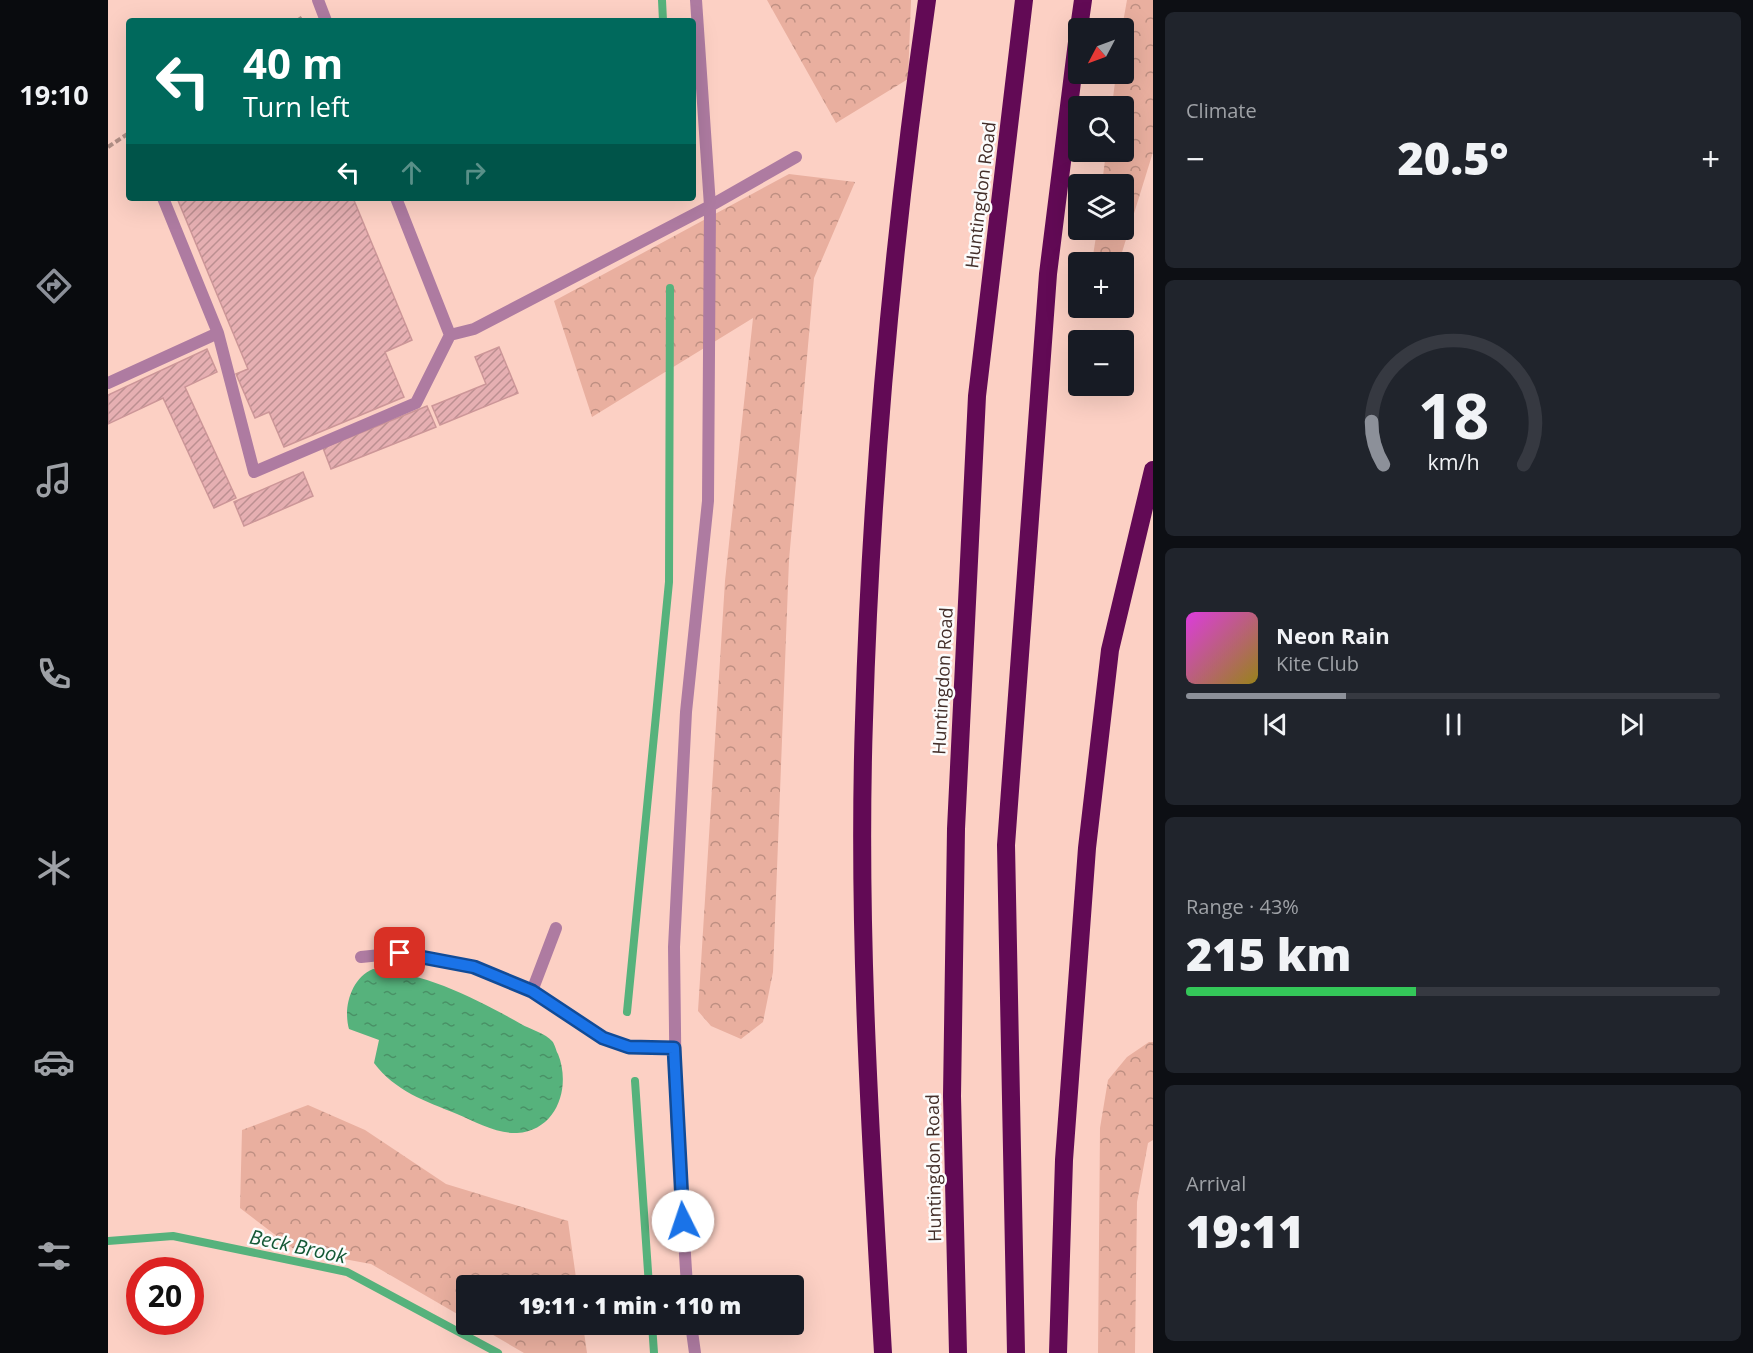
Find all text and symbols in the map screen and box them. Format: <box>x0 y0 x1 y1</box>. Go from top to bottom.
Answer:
north arrow <box>1068 18 1134 84</box>
map controls <box>1068 18 1134 396</box>
text: 40 m <box>243 34 343 91</box>
icon: left <box>144 42 222 120</box>
text: 19:10 <box>19 76 89 113</box>
text: Turn left <box>243 88 350 125</box>
button: search <box>1068 96 1134 162</box>
text: Climate <box>1186 97 1257 124</box>
street label: Huntingdon Road <box>959 120 1001 270</box>
text: 20.5° <box>1397 127 1509 188</box>
text: − <box>1186 136 1205 181</box>
text: + <box>1701 136 1720 181</box>
icon: left <box>332 156 365 189</box>
icon: ahead <box>395 156 428 189</box>
icon: right <box>458 156 491 189</box>
button: layers <box>1068 174 1134 240</box>
button: + <box>1068 252 1134 318</box>
icon: directions <box>33 265 75 307</box>
button: − <box>1068 330 1134 396</box>
text: 18 <box>1417 372 1489 457</box>
text: km/h <box>1427 448 1479 477</box>
icon: music <box>33 459 75 501</box>
street label: Huntingdon Road <box>926 607 958 755</box>
text: Neon Rain <box>1276 620 1390 650</box>
text: Kite Club <box>1276 650 1359 677</box>
icon: phone <box>33 653 75 695</box>
icon: previous <box>1259 708 1292 741</box>
icon: pause <box>1437 708 1470 741</box>
icon: next <box>1615 708 1648 741</box>
icon: climate <box>33 847 75 889</box>
text: Range · 43% <box>1186 893 1299 920</box>
text: 215 km <box>1186 923 1351 984</box>
pin <box>374 927 425 978</box>
icon: arrive <box>383 936 416 969</box>
icon: car <box>33 1041 75 1083</box>
street label: Huntingdon Road <box>920 1094 946 1242</box>
text: Arrival <box>1186 1170 1246 1197</box>
position arrow <box>651 1189 715 1253</box>
text: 19:11 <box>1186 1200 1304 1261</box>
water label: Beck Brook <box>247 1223 350 1270</box>
icon: filters <box>33 1235 75 1277</box>
speed limit sign: 20 <box>126 1257 204 1335</box>
text: 19:11 · 1 min · 110 m <box>519 1290 741 1320</box>

